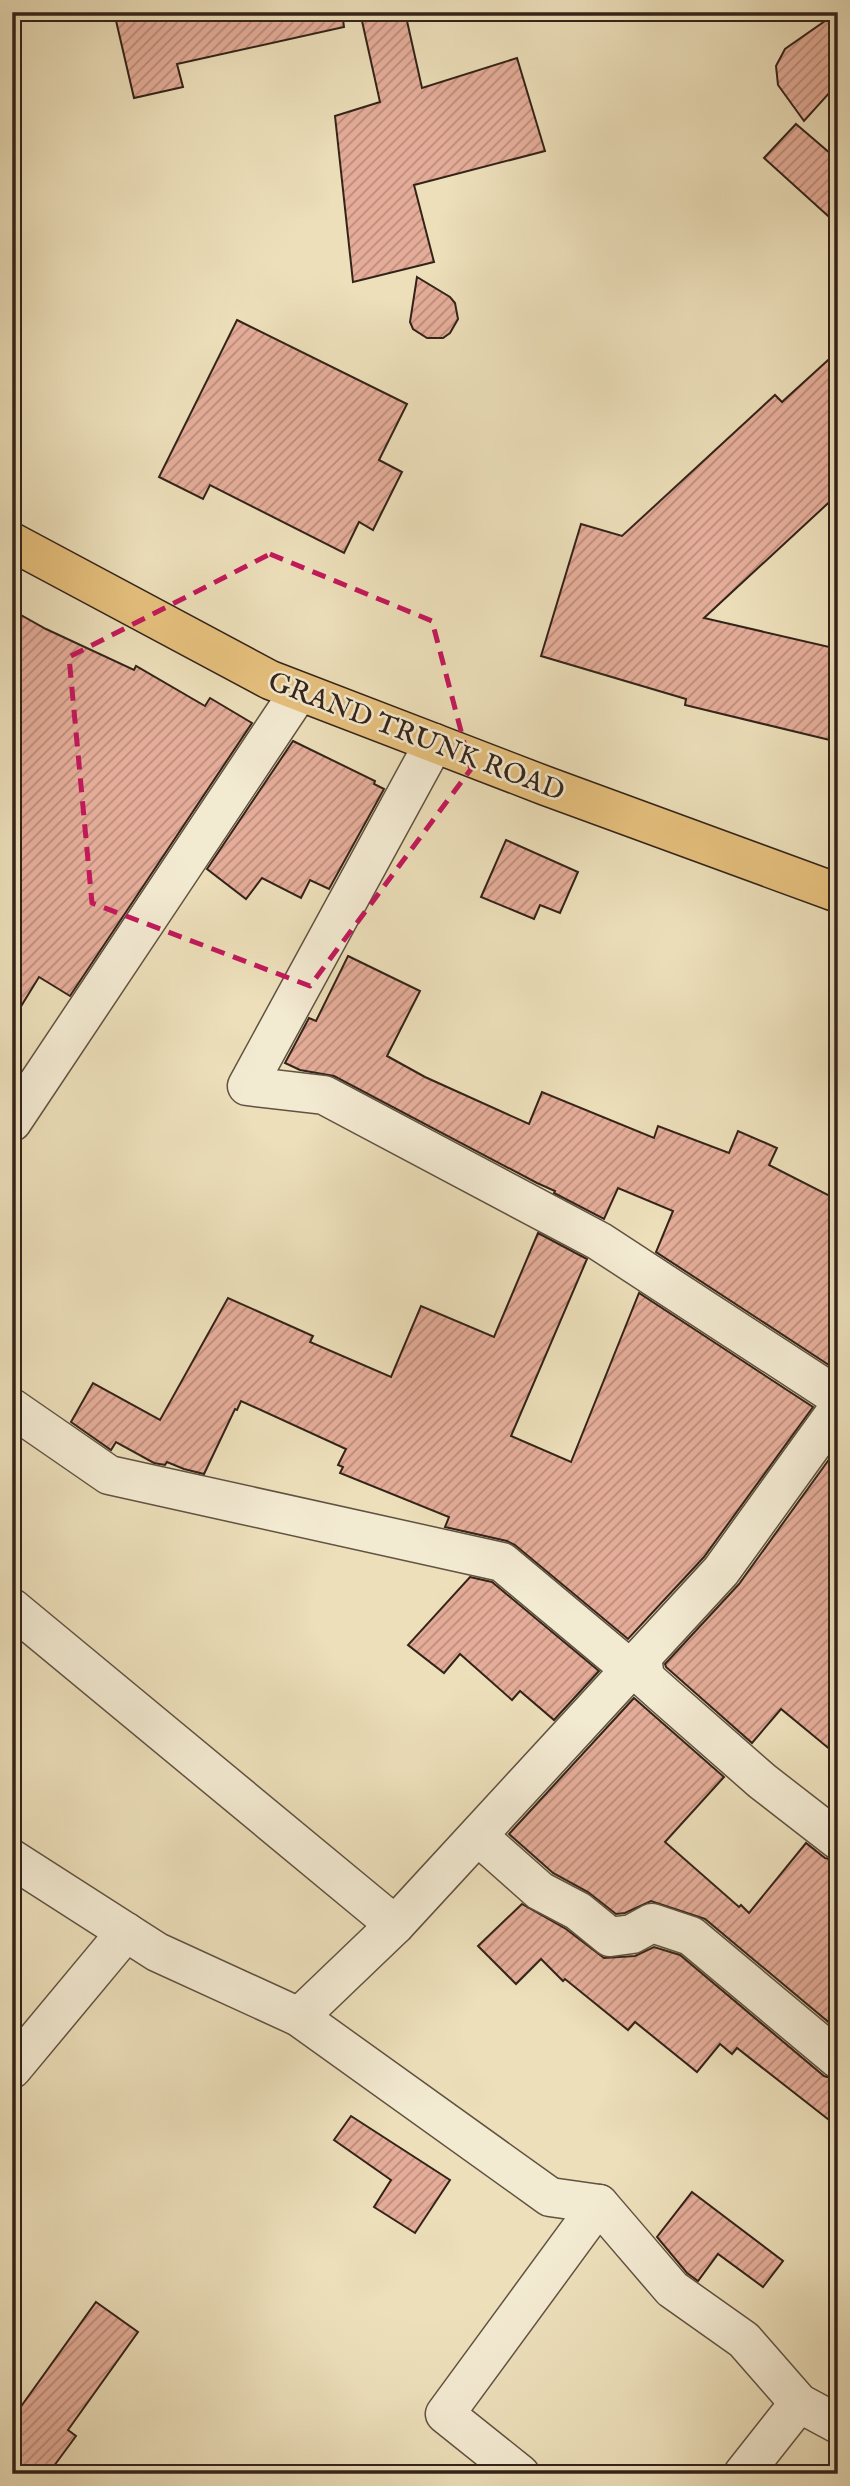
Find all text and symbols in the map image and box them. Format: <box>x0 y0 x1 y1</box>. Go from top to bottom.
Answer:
street label: GRAND TRUNK ROAD <box>263 665 569 810</box>

